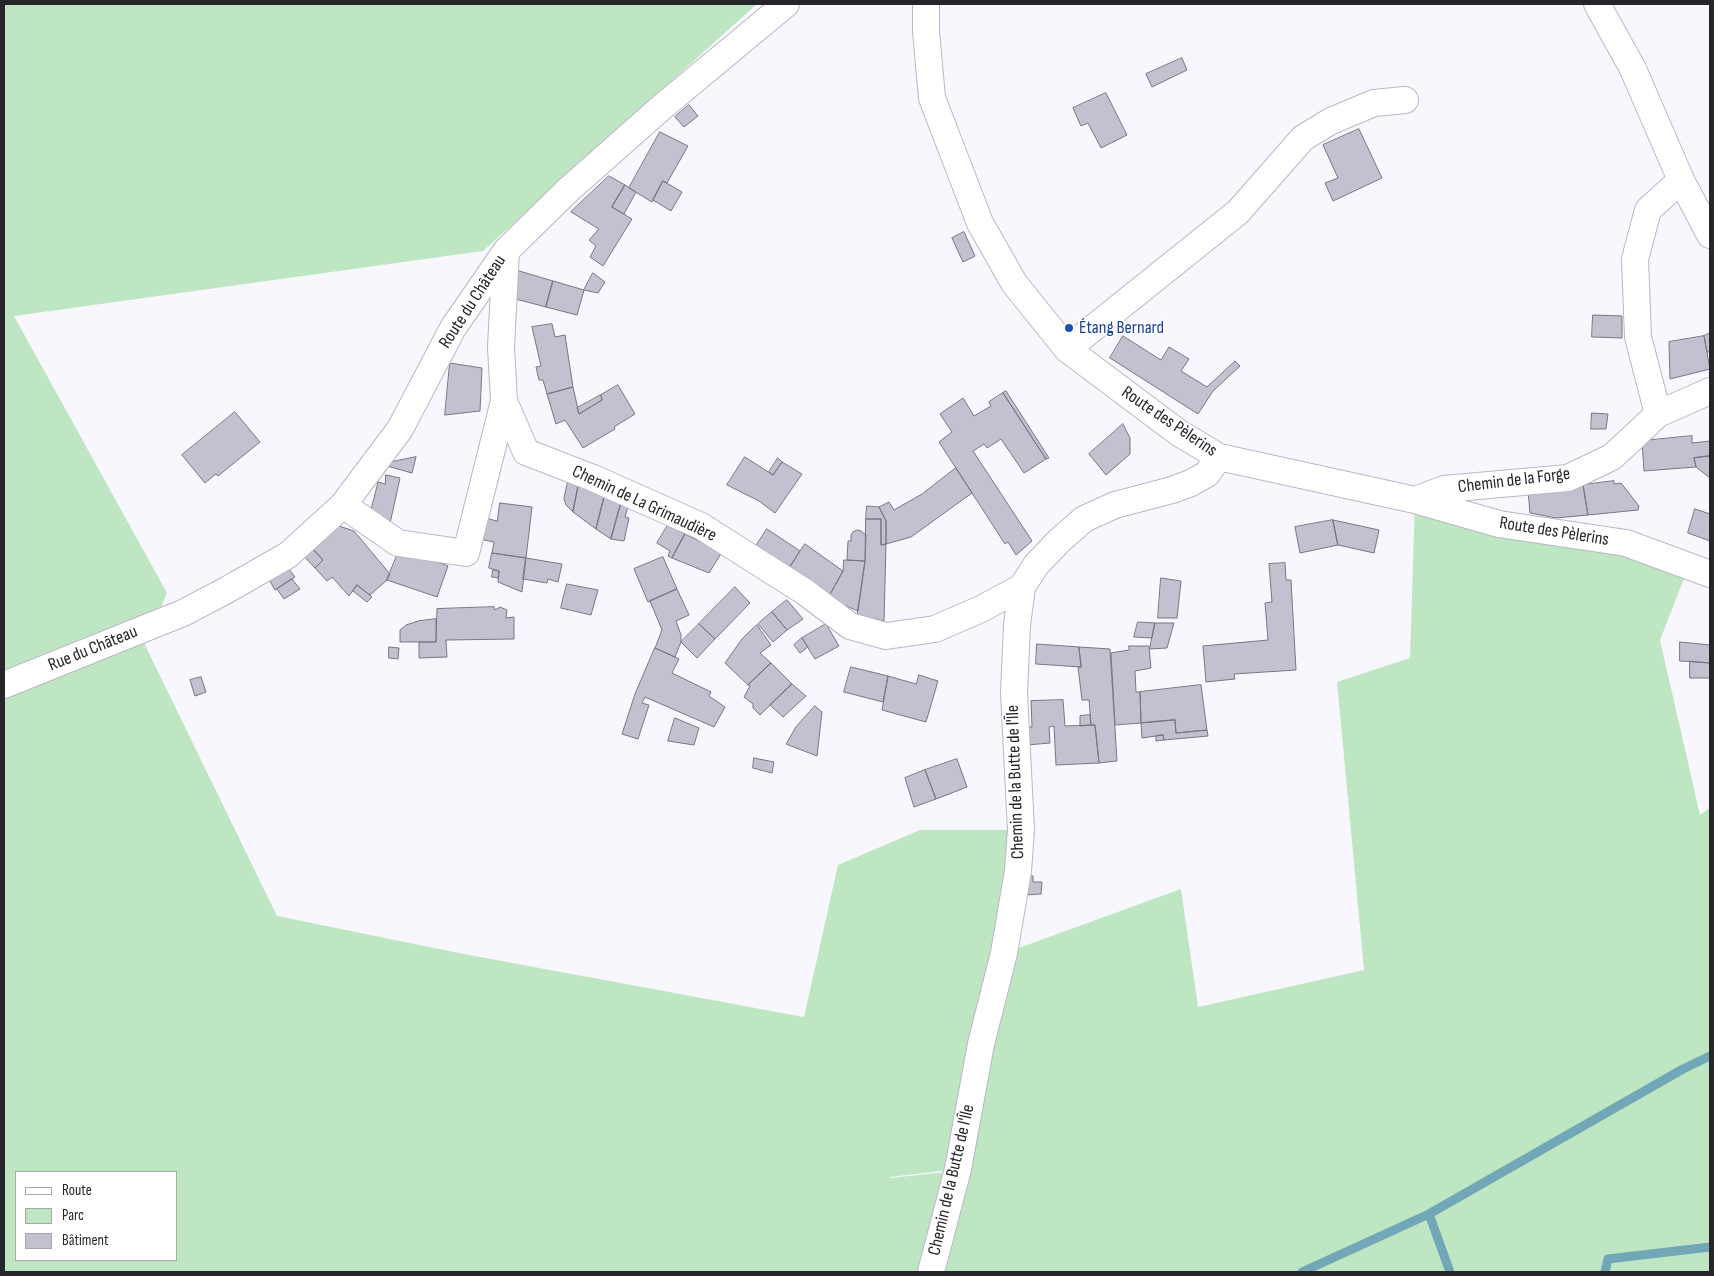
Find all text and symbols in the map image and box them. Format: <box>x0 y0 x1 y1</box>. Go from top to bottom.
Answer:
street label: Route du Château <box>435 251 511 353</box>
place label: Étang Bernard <box>1079 317 1164 339</box>
marker: Étang Bernard <box>1063 322 1075 334</box>
street label: Route des Pèlerins <box>1117 382 1221 462</box>
street label: Chemin de La Grimaudière <box>568 461 720 547</box>
street label: Chemin de la Forge <box>1457 463 1571 499</box>
street label: Route des Pèlerins <box>1498 513 1610 551</box>
street label: Rue du Château <box>45 621 141 677</box>
street label: Chemin de la Butte de l'Île <box>1003 705 1029 859</box>
street label: Chemin de la Butte de l'Île <box>924 1102 980 1258</box>
legend <box>15 1171 178 1261</box>
text: Route <box>62 1181 92 1200</box>
text: Parc <box>62 1206 84 1225</box>
text: Bâtiment <box>62 1231 109 1250</box>

